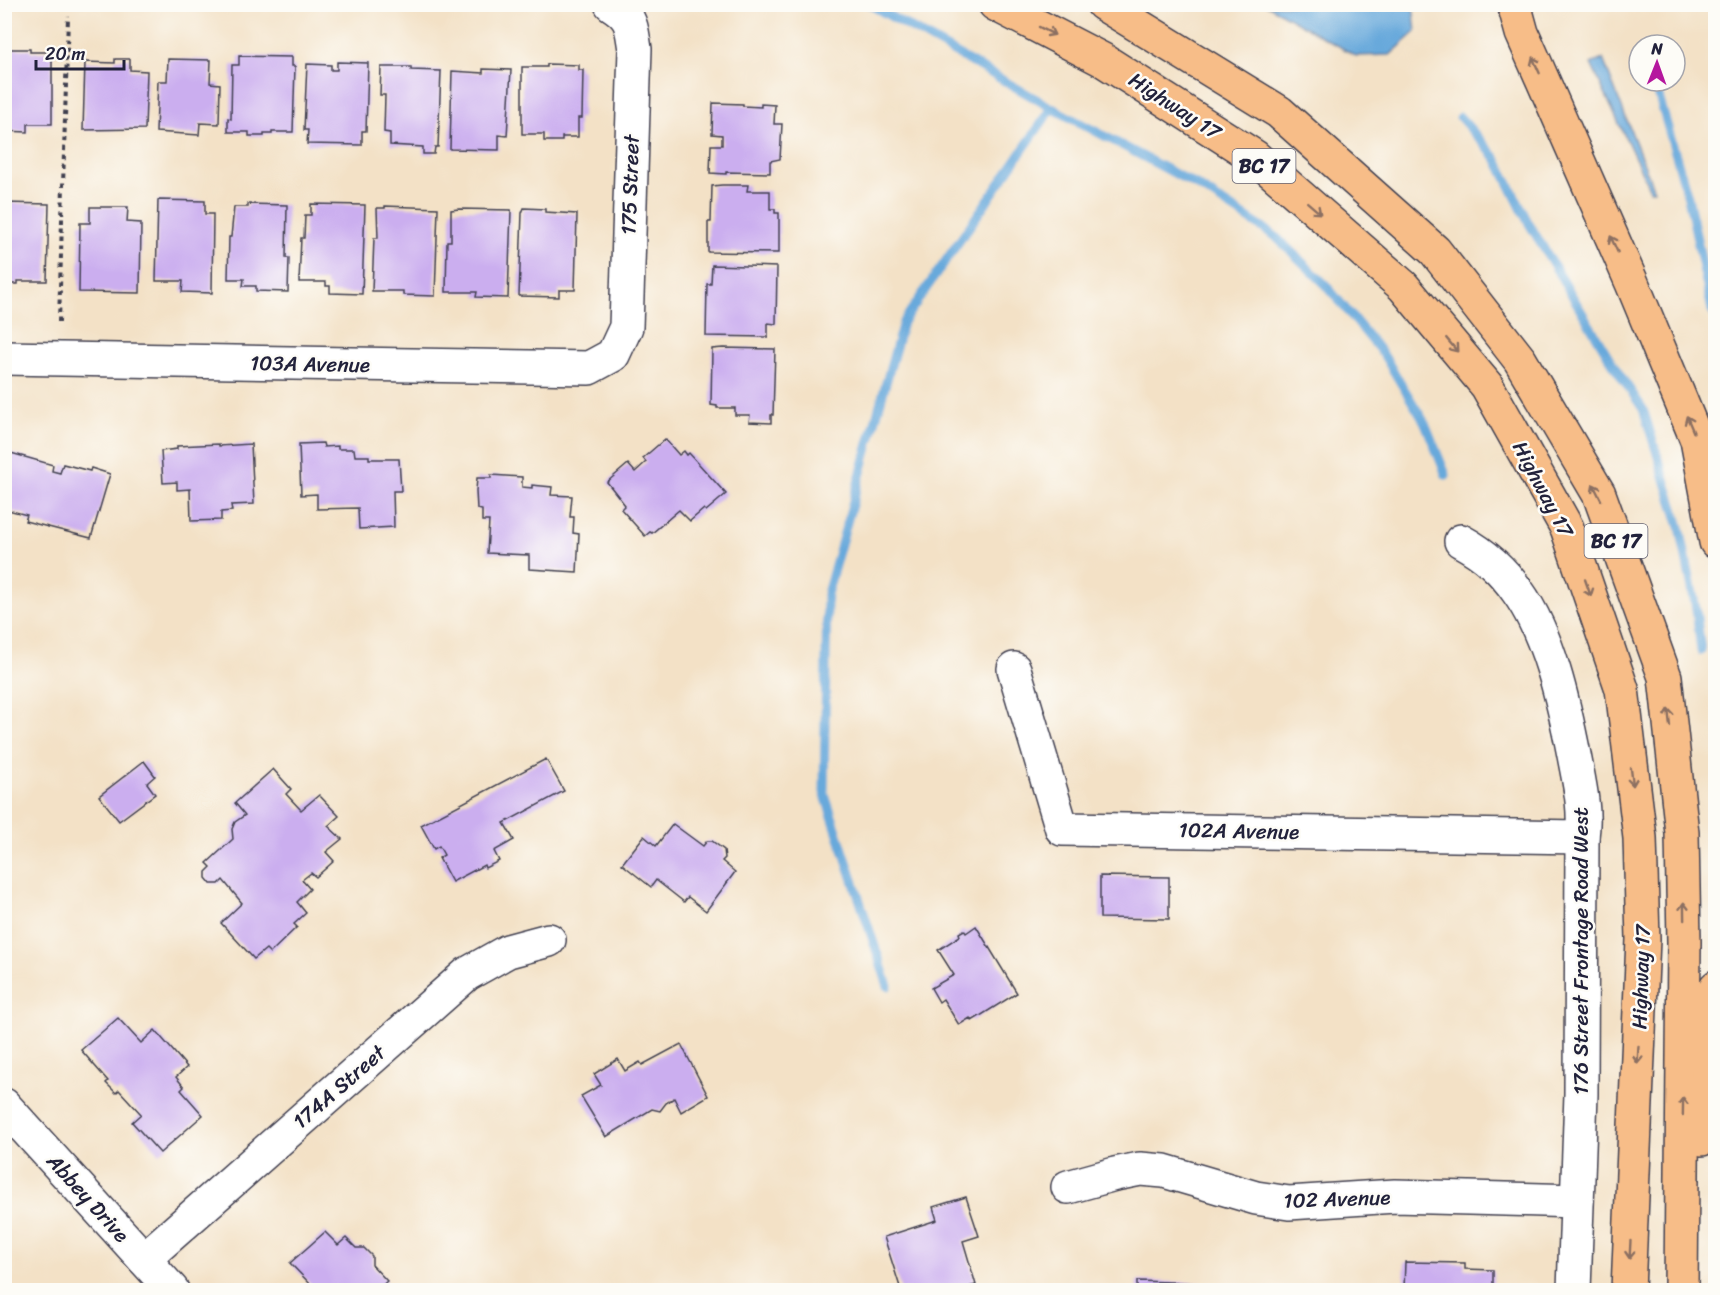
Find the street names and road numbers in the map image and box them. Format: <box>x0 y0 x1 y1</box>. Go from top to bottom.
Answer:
street label: Highway 17 <box>1121 62 1231 152</box>
street label: 175 Street <box>609 133 651 236</box>
road number: BC 17 <box>1232 149 1296 183</box>
street label: 103A Avenue <box>250 344 370 384</box>
street label: Highway 17 <box>1502 434 1585 546</box>
road number: BC 17 <box>1584 524 1648 558</box>
street label: 176 Street Frontage Road West <box>1562 807 1600 1095</box>
street label: 102A Avenue <box>1178 811 1300 851</box>
street label: Highway 17 <box>1620 922 1662 1030</box>
street label: 174A Street <box>283 1034 396 1139</box>
street label: Abbey Drive <box>36 1144 139 1252</box>
street label: 102 Avenue <box>1283 1178 1391 1220</box>

